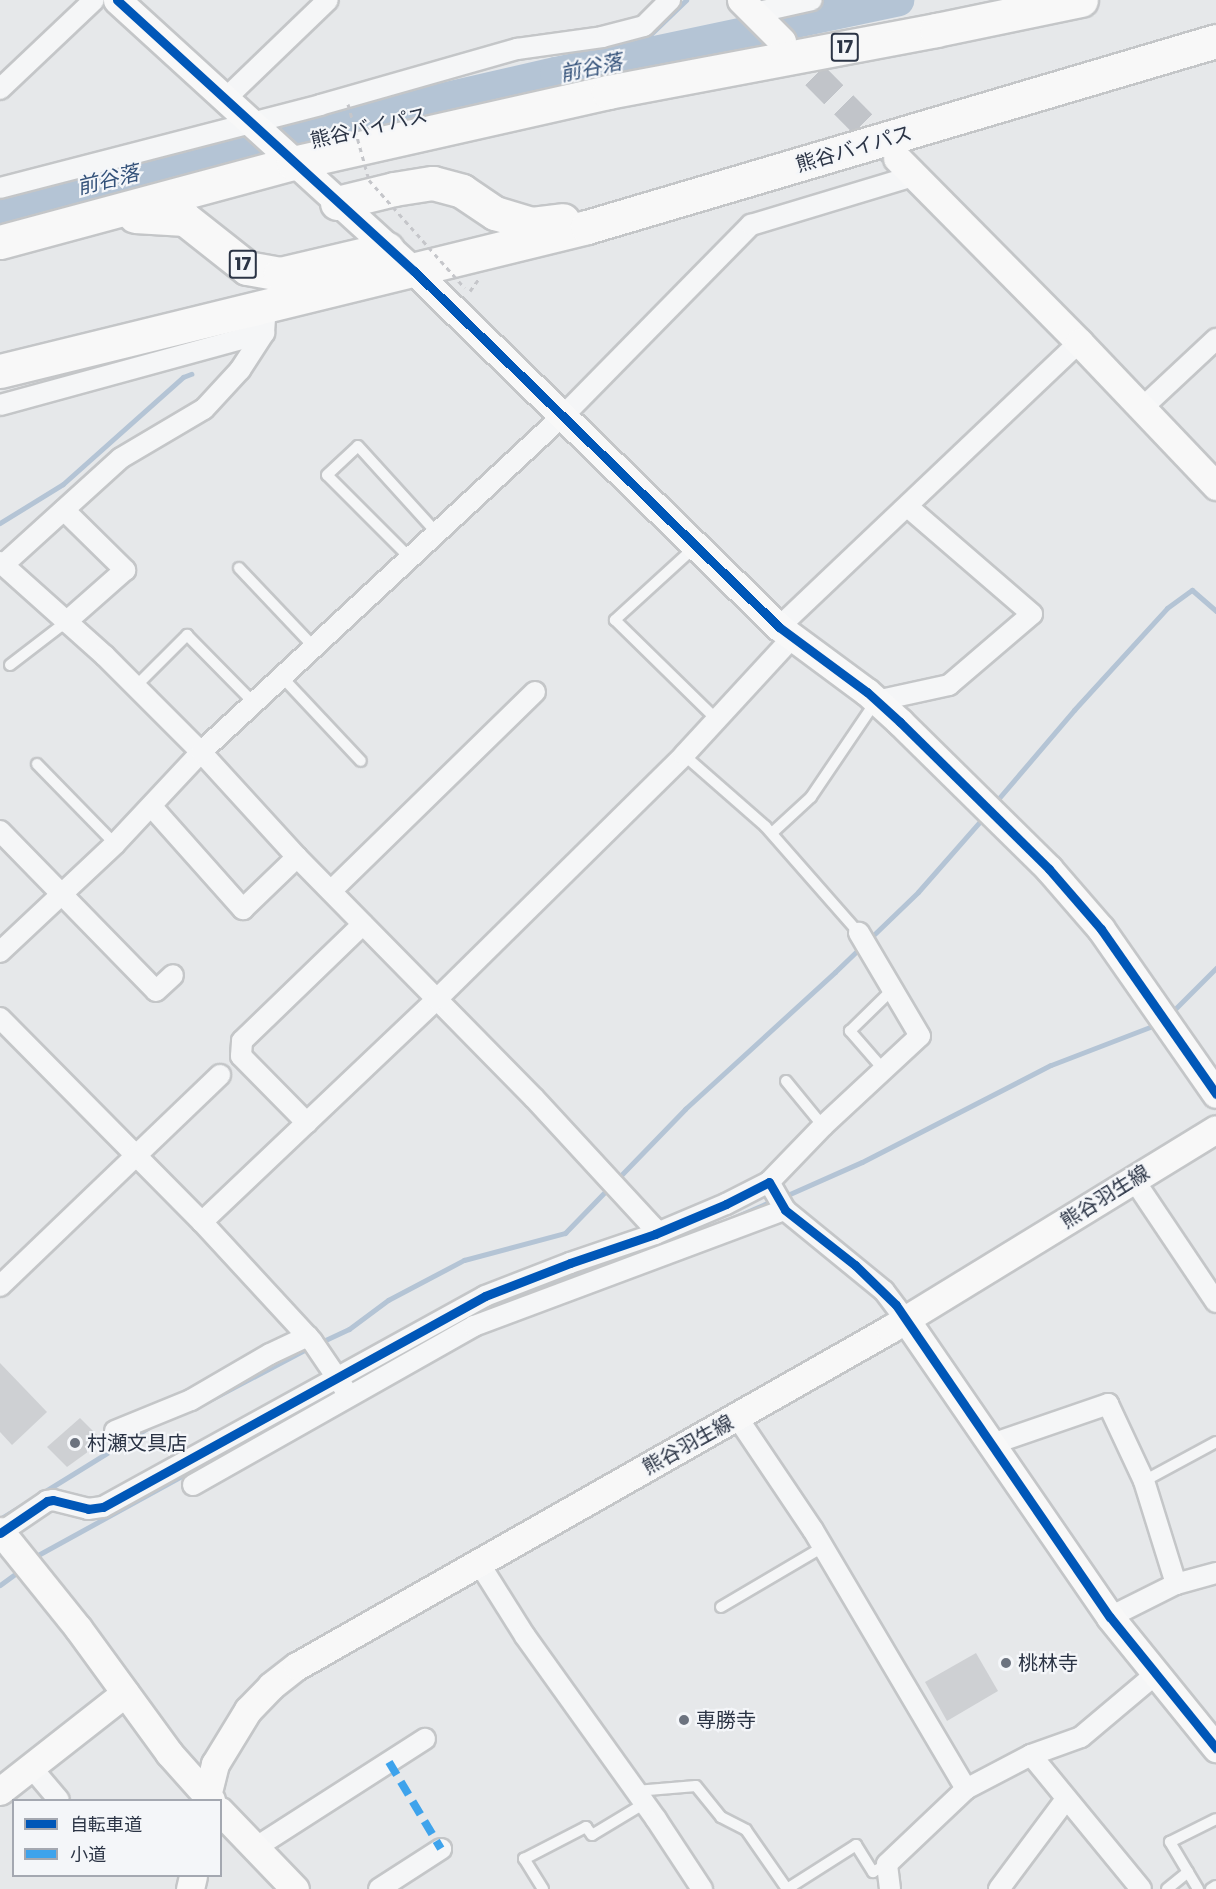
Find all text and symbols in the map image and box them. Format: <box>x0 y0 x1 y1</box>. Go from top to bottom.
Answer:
road number: 17 <box>830 32 860 62</box>
water label: 前谷落 <box>558 49 624 87</box>
street label: 熊谷バイパス <box>308 103 430 153</box>
street label: 熊谷バイパス <box>793 121 915 177</box>
water label: 前谷落 <box>74 160 142 200</box>
road number: 17 <box>228 249 258 279</box>
street label: 熊谷羽生線 <box>1056 1160 1154 1234</box>
street label: 熊谷羽生線 <box>638 1410 738 1480</box>
place label: 村瀬文具店 <box>87 1431 187 1455</box>
marker: 村瀬文具店 <box>68 1436 82 1450</box>
place label: 桃林寺 <box>1018 1651 1078 1675</box>
marker: 桃林寺 <box>999 1656 1013 1670</box>
place label: 専勝寺 <box>696 1708 756 1732</box>
marker: 専勝寺 <box>677 1713 691 1727</box>
legend <box>12 1799 222 1877</box>
text: 自転車道 <box>70 1812 142 1837</box>
text: 小道 <box>70 1842 106 1867</box>

